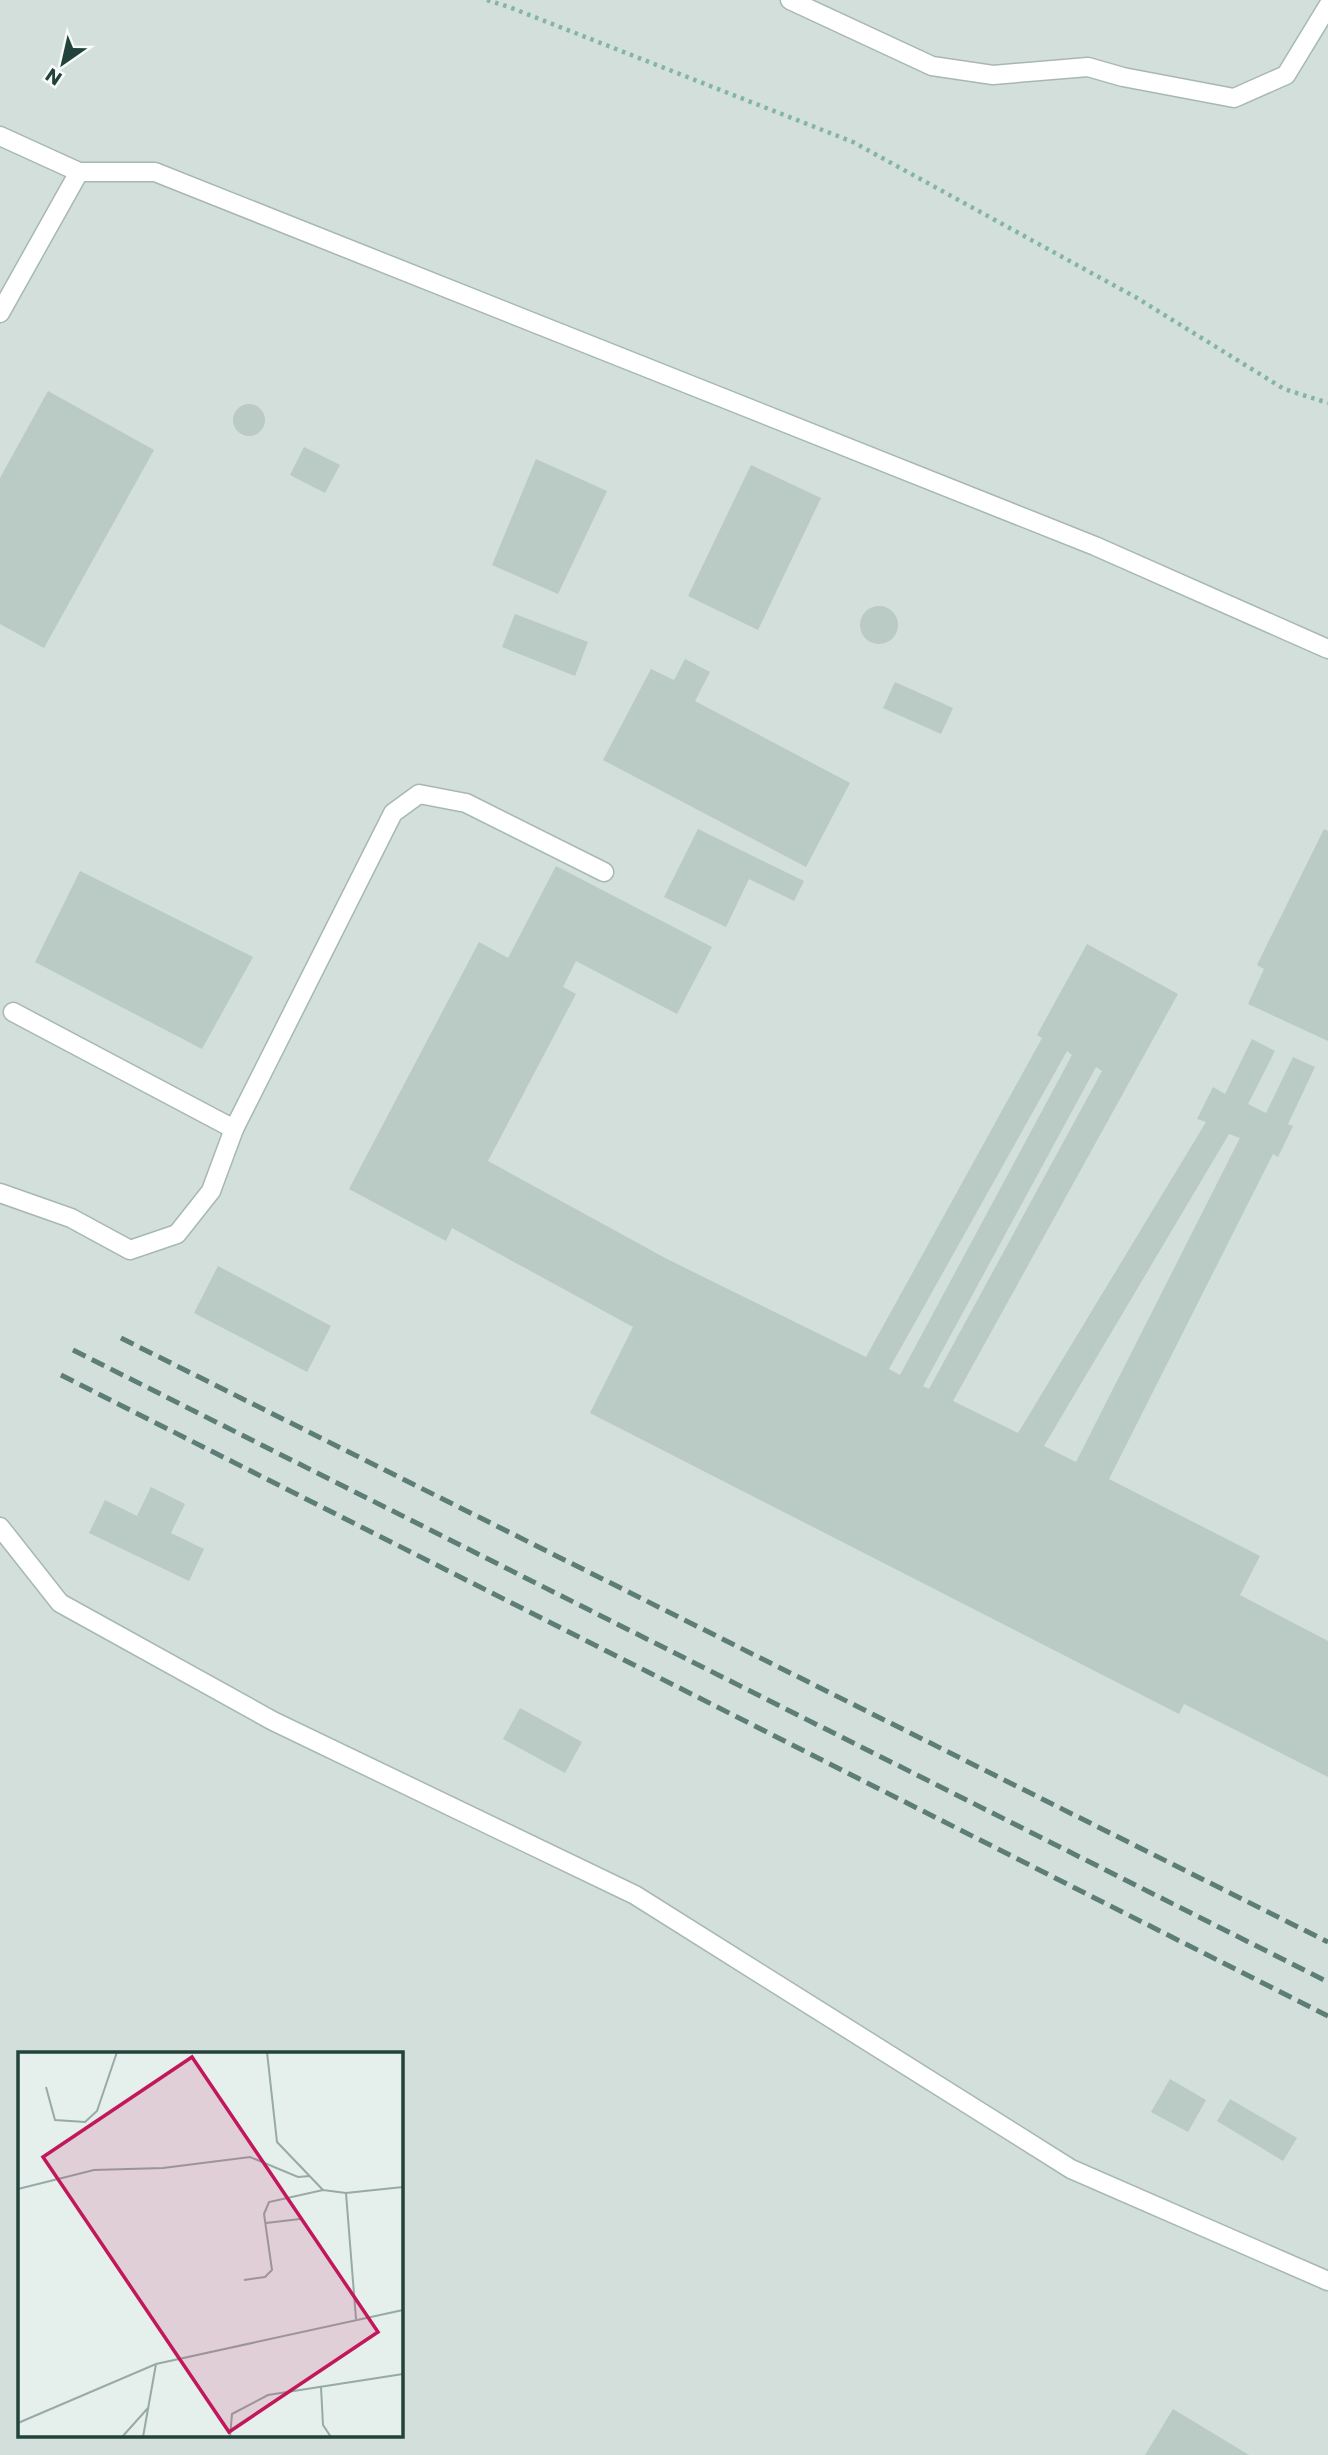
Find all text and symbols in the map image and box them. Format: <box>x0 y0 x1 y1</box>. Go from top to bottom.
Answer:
north arrow <box>28 28 98 98</box>
text: N <box>40 61 67 92</box>
inset map <box>18 2052 402 2438</box>

